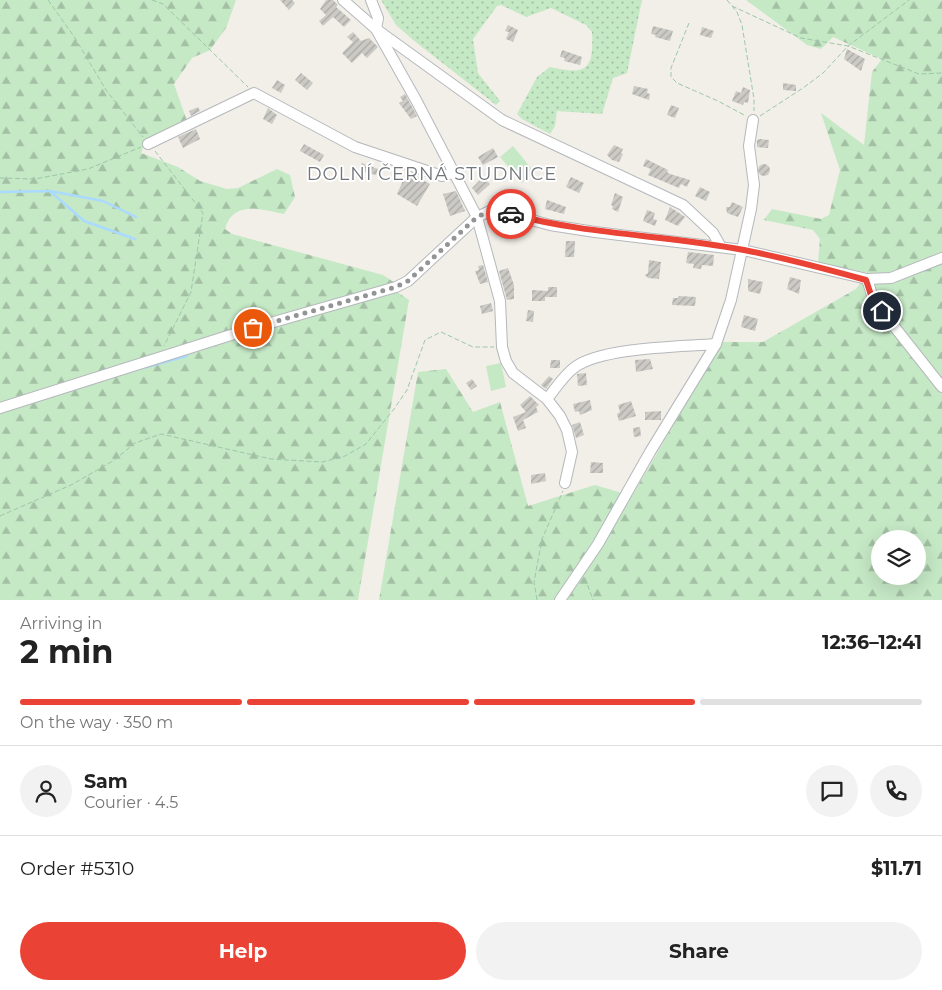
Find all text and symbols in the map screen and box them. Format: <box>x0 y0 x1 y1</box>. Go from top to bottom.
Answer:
district label: DOLNÍ ČERNÁ STUDNICE <box>307 163 557 185</box>
courier <box>486 189 536 239</box>
icon: car <box>497 200 525 228</box>
pin <box>861 290 903 332</box>
icon: home <box>868 297 896 325</box>
pin <box>232 307 274 349</box>
icon: bag <box>239 314 267 342</box>
map controls <box>871 530 926 585</box>
button: layers <box>871 530 926 585</box>
text: Arriving in <box>20 614 102 633</box>
text: 12:36–12:41 <box>822 631 922 654</box>
text: 2 min <box>20 632 113 671</box>
text: On the way · 350 m <box>20 713 173 732</box>
button: person <box>20 765 72 817</box>
button: chat <box>806 765 858 817</box>
button: phone <box>870 765 922 817</box>
text: Sam <box>84 770 128 793</box>
text: Courier · 4.5 <box>84 793 178 812</box>
text: Order #5310 <box>20 857 134 880</box>
text: $11.71 <box>871 857 922 880</box>
button: Help <box>20 922 466 980</box>
button: Share <box>476 922 922 980</box>

